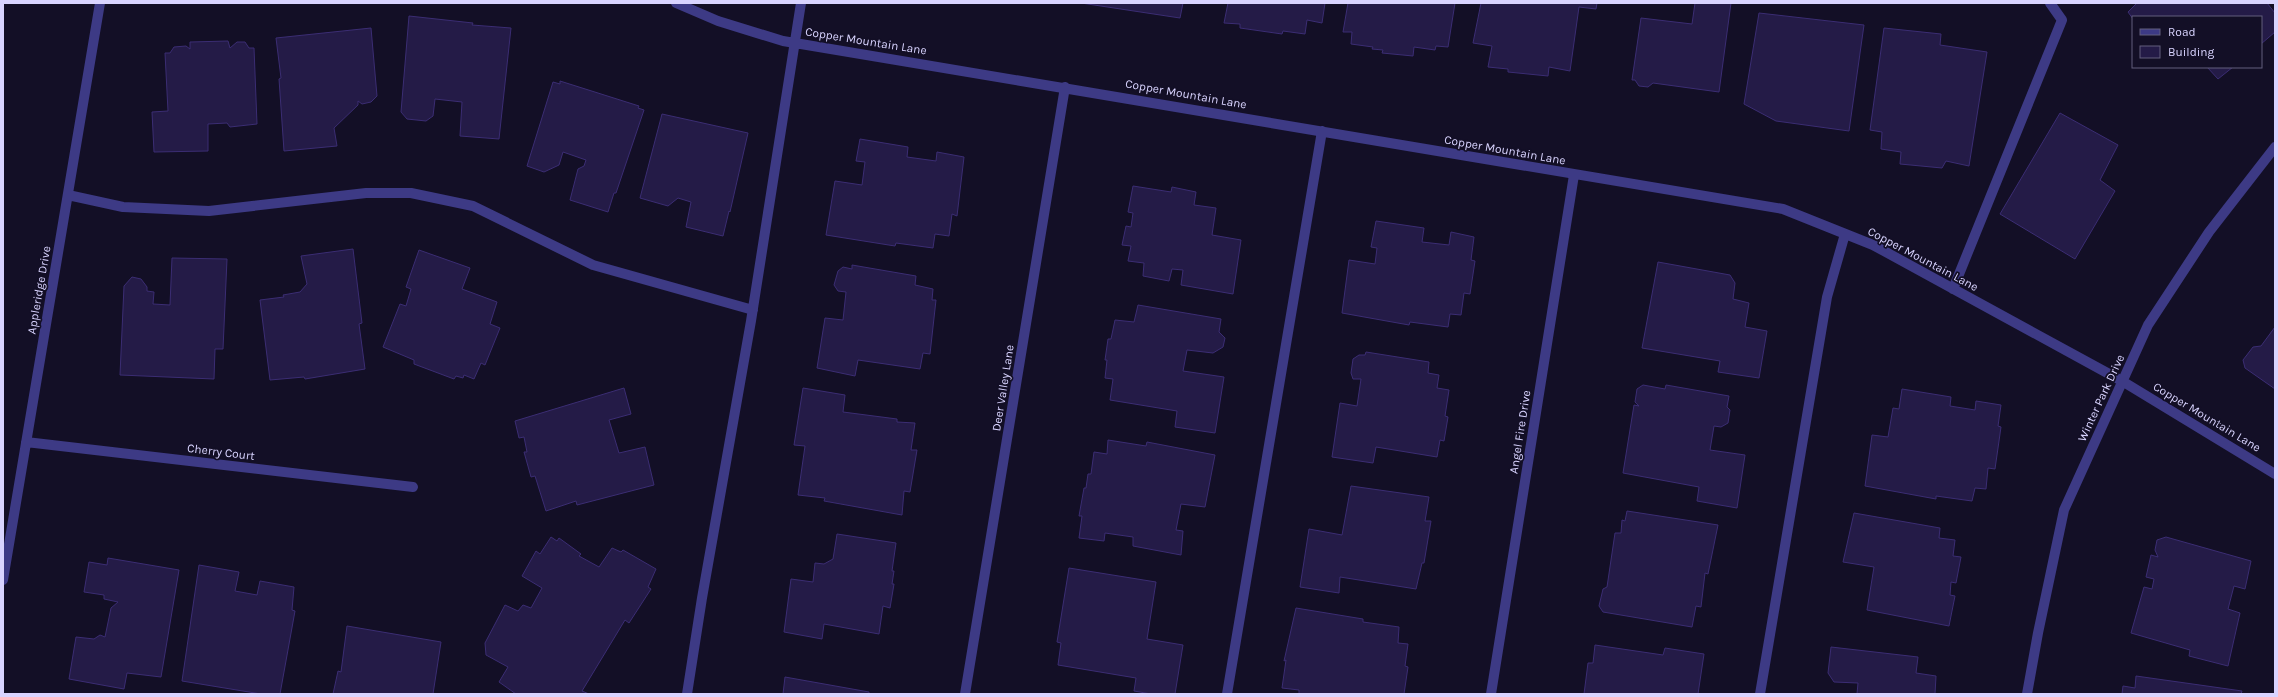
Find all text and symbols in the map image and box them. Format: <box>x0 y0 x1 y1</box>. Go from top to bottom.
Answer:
legend <box>2132 16 2262 68</box>
street label: Copper Mountain Lane <box>804 24 928 58</box>
text: Road <box>2168 25 2196 39</box>
text: Building <box>2168 45 2215 59</box>
street label: Copper Mountain Lane <box>1124 76 1248 112</box>
street label: Copper Mountain Lane <box>1443 132 1567 168</box>
street label: Copper Mountain Lane <box>1865 224 1981 294</box>
street label: Appleridge Drive <box>24 245 54 335</box>
street label: Deer Valley Lane <box>989 344 1017 432</box>
street label: Winter Park Drive <box>2075 352 2127 444</box>
street label: Copper Mountain Lane <box>2151 379 2263 455</box>
street label: Angel Fire Drive <box>1506 389 1534 475</box>
street label: Cherry Court <box>186 441 256 463</box>

